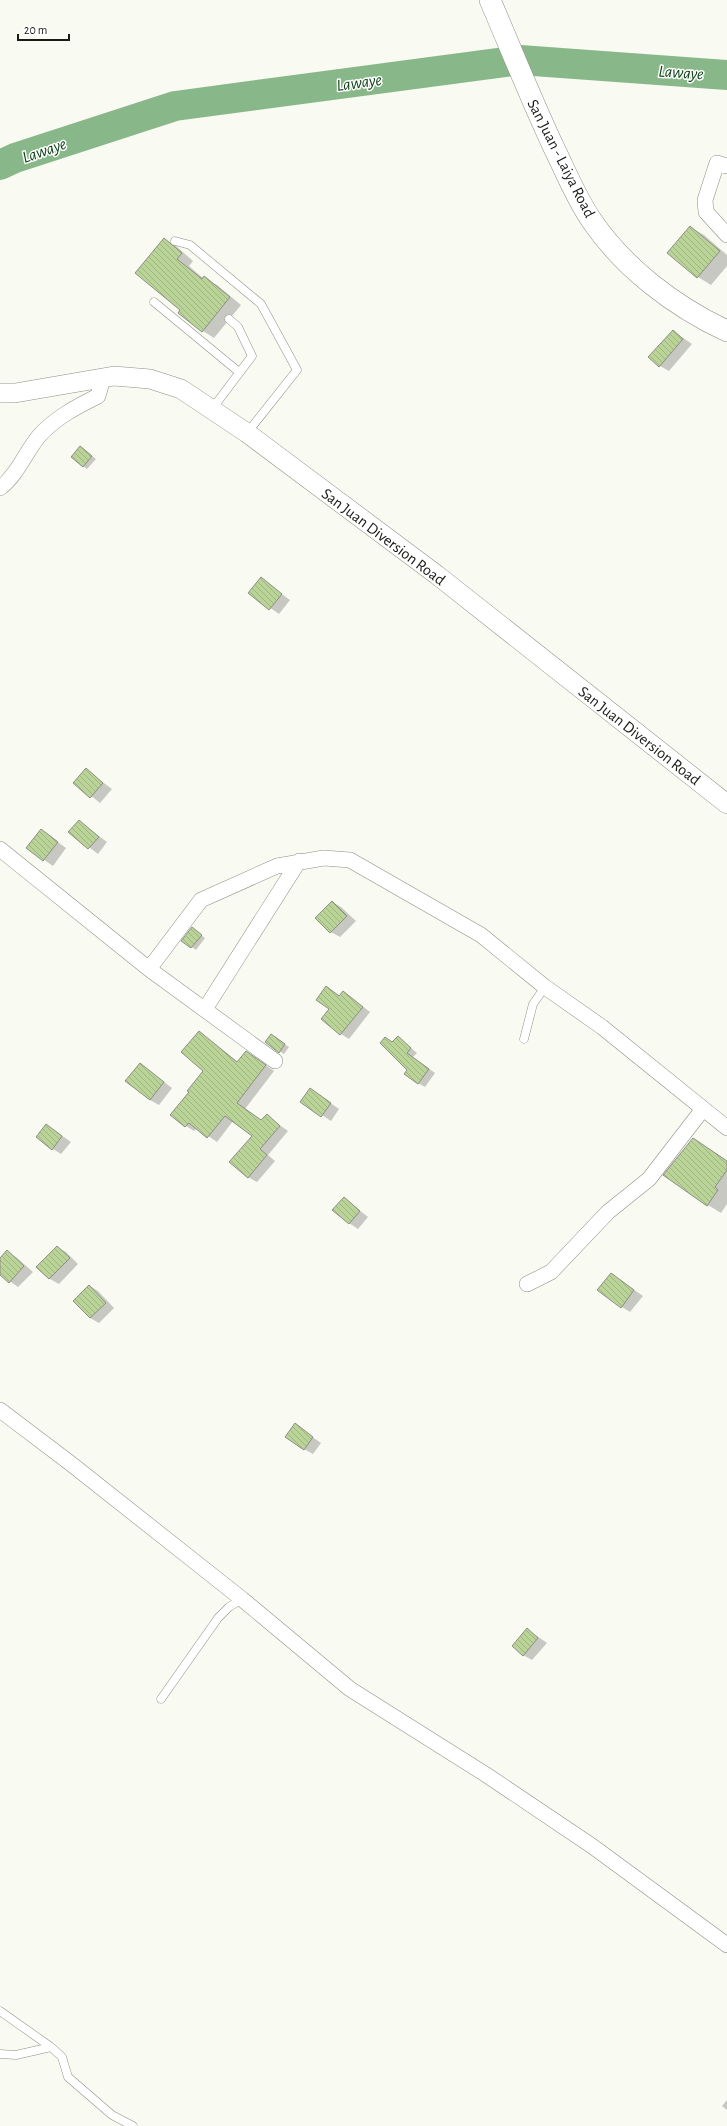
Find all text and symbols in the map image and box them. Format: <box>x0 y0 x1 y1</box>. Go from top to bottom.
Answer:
scale bar <box>18 16 69 42</box>
text: 20 m <box>24 24 47 36</box>
water label: Lawaye <box>658 62 704 83</box>
water label: Lawaye <box>335 71 383 94</box>
street label: San Juan - Laiya Road <box>524 97 598 221</box>
water label: Lawaye <box>20 135 68 166</box>
street label: San Juan Diversion Road <box>319 485 448 588</box>
street label: San Juan Diversion Road <box>575 683 703 788</box>

